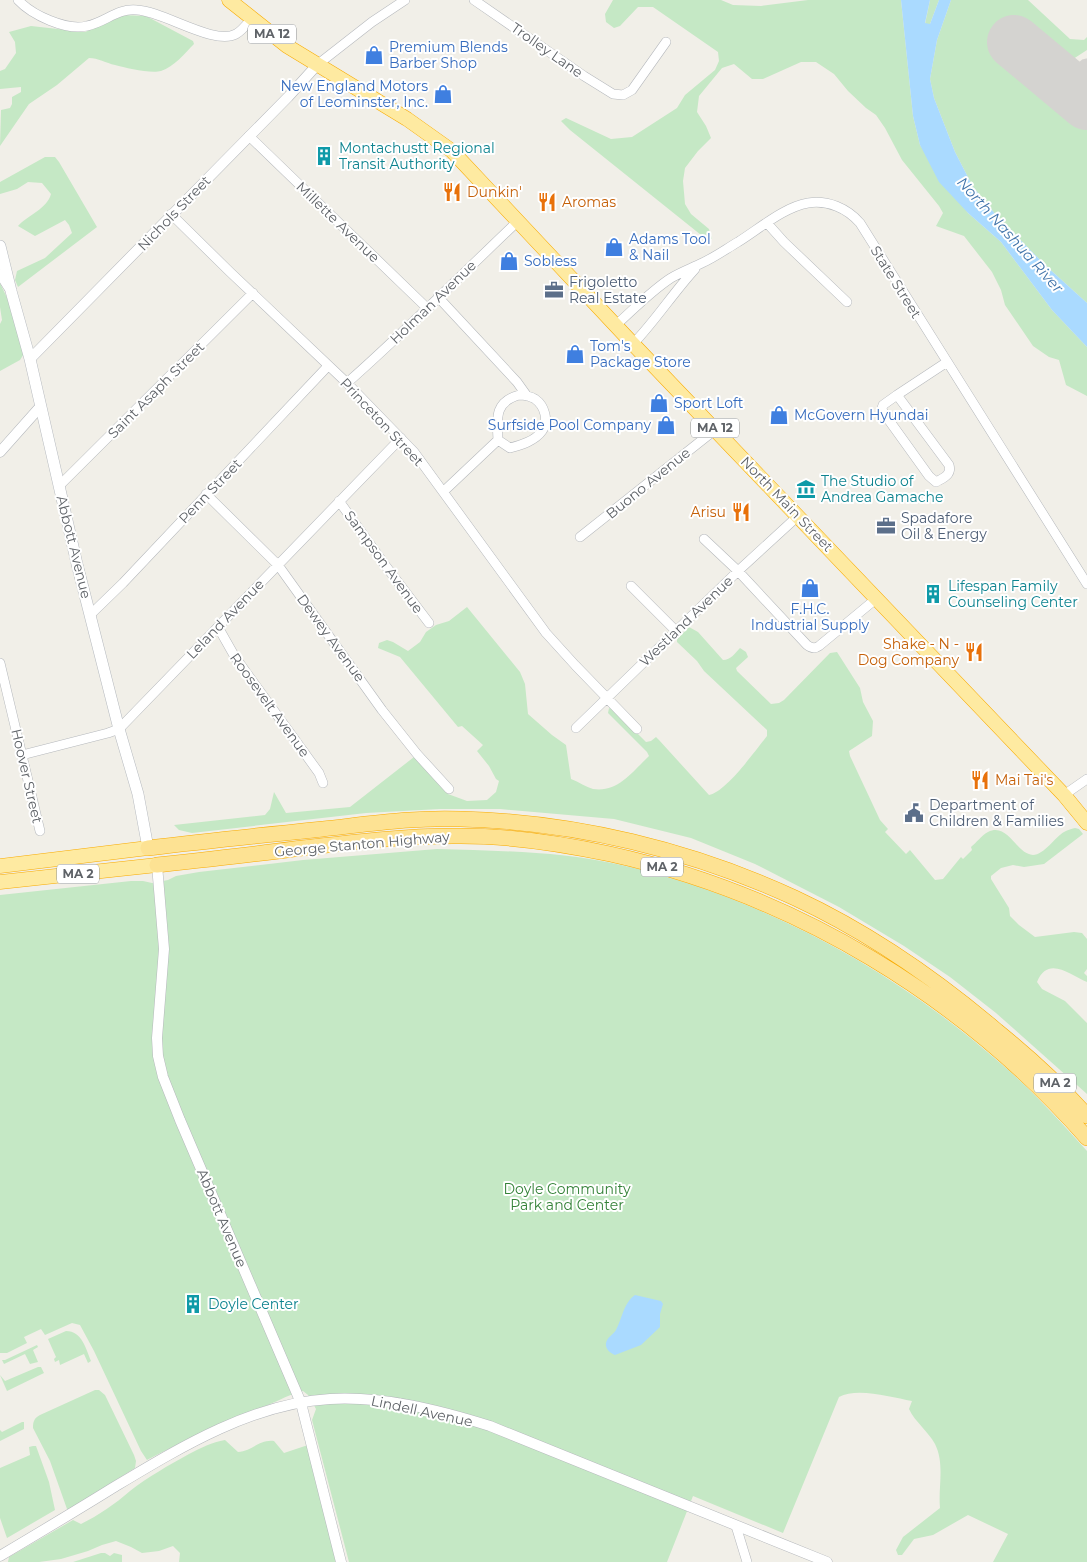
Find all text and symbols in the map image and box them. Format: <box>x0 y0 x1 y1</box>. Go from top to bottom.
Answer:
street label: Trolley Lane <box>508 19 586 81</box>
road number: MA 12 <box>248 24 296 44</box>
place label: Premium Blends Barber Shop <box>389 38 508 72</box>
shop icon: Premium Blends Barber Shop <box>363 44 385 66</box>
place label: New England Motors of Leominster, Inc. <box>280 77 428 111</box>
shop icon: New England Motors of Leominster, Inc. <box>432 83 454 105</box>
place label: Montachustt Regional Transit Authority <box>339 139 495 173</box>
building icon: Montachustt Regional Transit Authority <box>313 145 335 167</box>
street label: Nichols Street <box>134 171 215 254</box>
water label: North Nashua River <box>953 173 1068 297</box>
street label: Millette Avenue <box>293 178 383 266</box>
restaurant icon: Dunkin' <box>441 181 463 203</box>
place label: Dunkin' <box>467 183 522 201</box>
restaurant icon: Aromas <box>536 191 558 213</box>
place label: Aromas <box>562 193 616 211</box>
place label: Adams Tool & Nail <box>629 230 711 264</box>
shop icon: Adams Tool & Nail <box>603 236 625 258</box>
street label: State Street <box>867 242 926 322</box>
shop icon: Sobless <box>498 250 520 272</box>
place label: Sobless <box>524 252 577 270</box>
street label: Holman Avenue <box>386 256 480 348</box>
place label: Frigoletto Real Estate <box>569 273 647 307</box>
office icon: Frigoletto Real Estate <box>543 279 565 301</box>
place label: Tom's Package Store <box>590 337 691 371</box>
street label: Saint Asaph Street <box>104 338 208 442</box>
shop icon: Tom's Package Store <box>564 343 586 365</box>
street label: Princeton Street <box>336 374 428 470</box>
shop icon: Sport Loft <box>648 392 670 414</box>
place label: Sport Loft <box>674 394 744 412</box>
shop icon: McGovern Hyundai <box>768 404 790 426</box>
place label: McGovern Hyundai <box>794 406 928 424</box>
shop icon: Surfside Pool Company <box>655 414 677 436</box>
place label: Surfside Pool Company <box>488 416 651 434</box>
road number: MA 12 <box>691 418 739 438</box>
street label: Buono Avenue <box>602 443 694 523</box>
street label: North Main Street <box>737 453 837 556</box>
street label: Penn Street <box>175 455 246 527</box>
place label: The Studio of Andrea Gamache <box>821 472 944 506</box>
museum icon: The Studio of Andrea Gamache <box>795 478 817 500</box>
street label: Abbott Avenue <box>53 494 95 600</box>
restaurant icon: Arisu <box>730 501 752 523</box>
place label: Arisu <box>690 503 726 521</box>
street label: Sampson Avenue <box>341 507 427 617</box>
place label: Spadafore Oil & Energy <box>901 509 987 543</box>
office icon: Spadafore Oil & Energy <box>875 515 897 537</box>
street label: Westland Avenue <box>635 572 737 670</box>
street label: Leland Avenue <box>182 575 268 663</box>
shop icon: F.H.C. Industrial Supply <box>799 577 821 599</box>
place label: Lifespan Family Counseling Center <box>948 577 1078 611</box>
building icon: Lifespan Family Counseling Center <box>922 583 944 605</box>
street label: Dewey Avenue <box>293 590 369 686</box>
place label: F.H.C. Industrial Supply <box>751 600 870 634</box>
place label: Shake - N - Dog Company <box>858 635 959 669</box>
restaurant icon: Shake - N - Dog Company <box>963 641 985 663</box>
street label: Roosevelt Avenue <box>226 649 314 761</box>
street label: Hoover Street <box>7 727 47 825</box>
restaurant icon: Mai Tai's <box>969 769 991 791</box>
place label: Mai Tai's <box>995 771 1054 789</box>
place label: Department of Children & Families <box>929 796 1064 830</box>
public building icon: Department of Children & Families <box>903 802 925 824</box>
street label: George Stanton Highway <box>274 827 451 861</box>
road number: MA 2 <box>641 858 683 876</box>
road number: MA 2 <box>57 864 99 884</box>
road number: MA 2 <box>1034 1074 1076 1092</box>
street label: Abbott Avenue <box>193 1166 251 1270</box>
park label: Doyle Community Park and Center <box>504 1180 631 1214</box>
building icon: Doyle Center <box>182 1293 204 1315</box>
place label: Doyle Center <box>208 1295 299 1313</box>
street label: Lindell Avenue <box>370 1391 474 1431</box>

